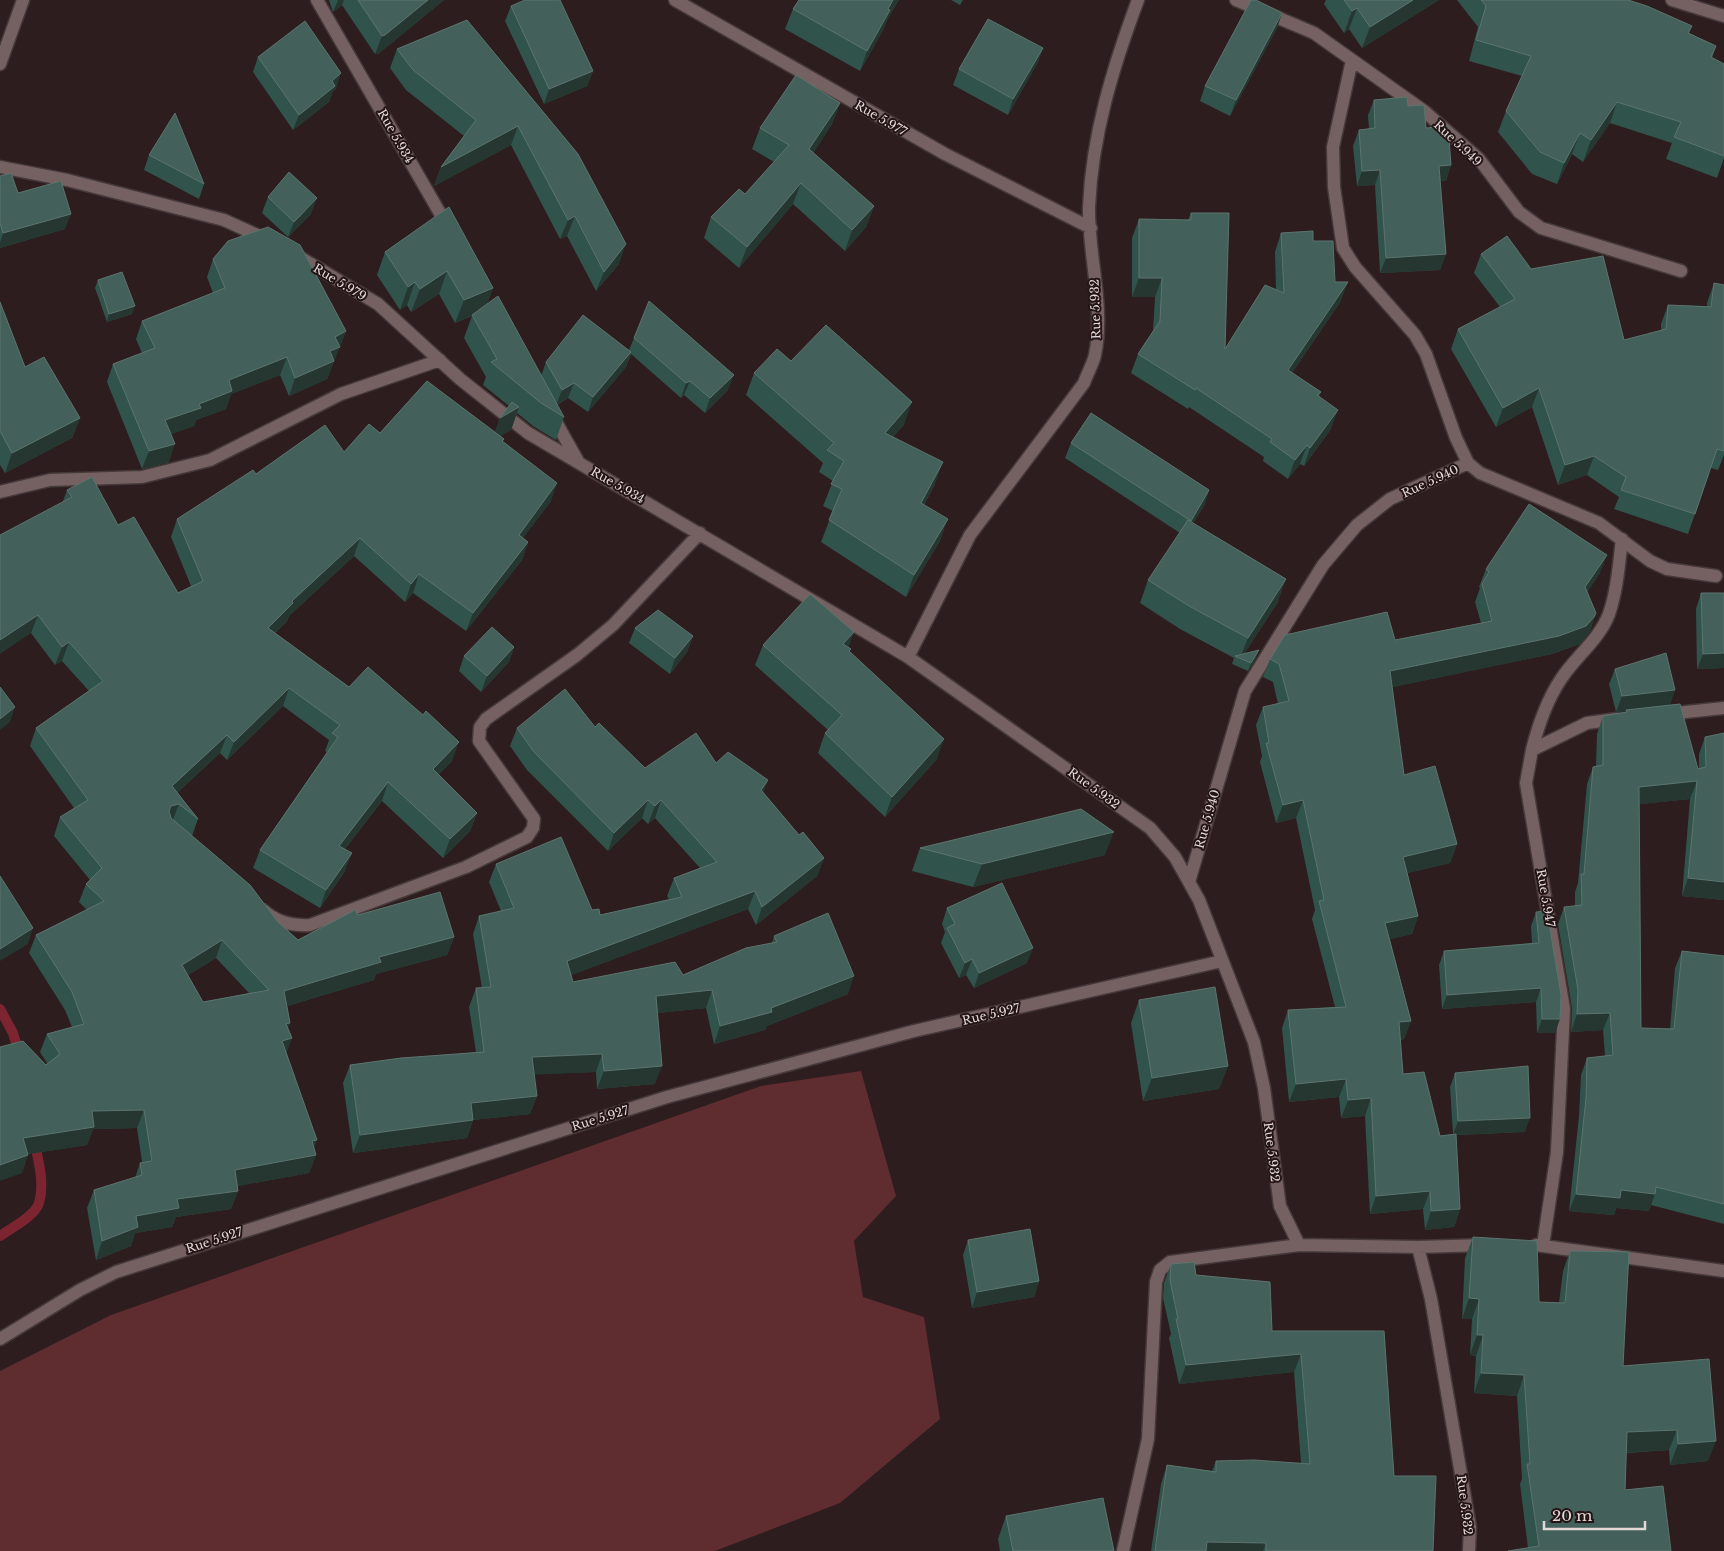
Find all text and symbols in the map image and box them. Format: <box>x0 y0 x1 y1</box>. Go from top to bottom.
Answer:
street label: Rue 5.977 <box>852 97 910 139</box>
street label: Rue 5.934 <box>375 106 417 166</box>
street label: Rue 5.949 <box>1431 117 1485 169</box>
street label: Rue 5.979 <box>311 260 369 304</box>
street label: Rue 5.932 <box>1086 279 1104 339</box>
street label: Rue 5.940 <box>1399 461 1461 501</box>
street label: Rue 5.934 <box>588 464 648 506</box>
street label: Rue 5.932 <box>1065 764 1123 812</box>
street label: Rue 5.940 <box>1191 788 1223 850</box>
street label: Rue 5.947 <box>1534 868 1559 929</box>
street label: Rue 5.927 <box>961 1000 1022 1028</box>
street label: Rue 5.927 <box>570 1102 631 1134</box>
street label: Rue 5.932 <box>1261 1121 1283 1183</box>
street label: Rue 5.927 <box>184 1223 245 1256</box>
street label: Rue 5.932 <box>1454 1474 1476 1536</box>
scale bar <box>1544 1498 1645 1530</box>
text: 20 m <box>1552 1506 1592 1525</box>

